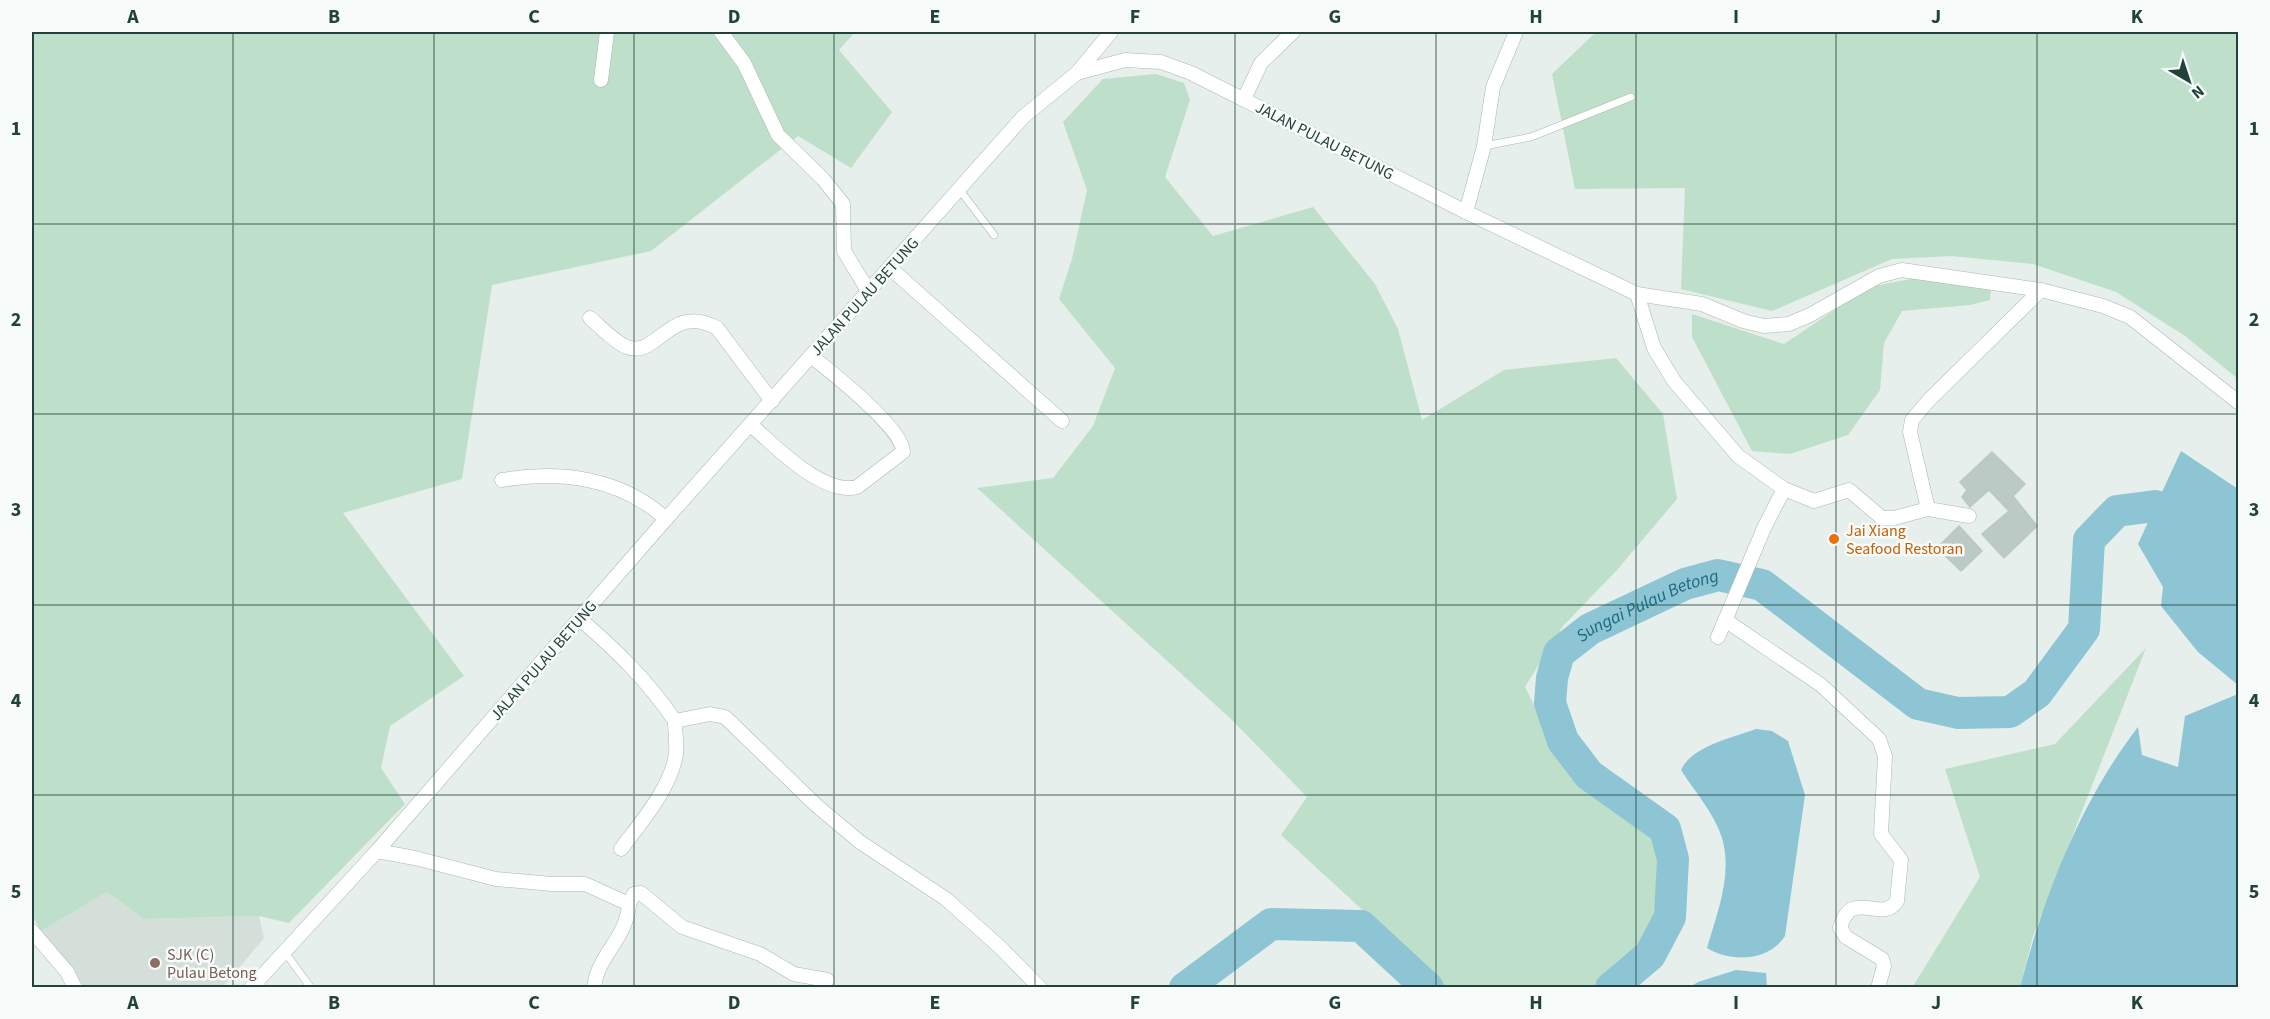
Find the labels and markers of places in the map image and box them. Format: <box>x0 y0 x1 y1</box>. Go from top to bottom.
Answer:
place label: Jai Xiang Seafood Restoran <box>1846 520 1963 560</box>
marker: Jai Xiang Seafood Restoran <box>1827 532 1841 546</box>
place label: SJK (C) Pulau Betong <box>167 944 257 984</box>
marker: SJK (C) Pulau Betong <box>148 956 162 970</box>

